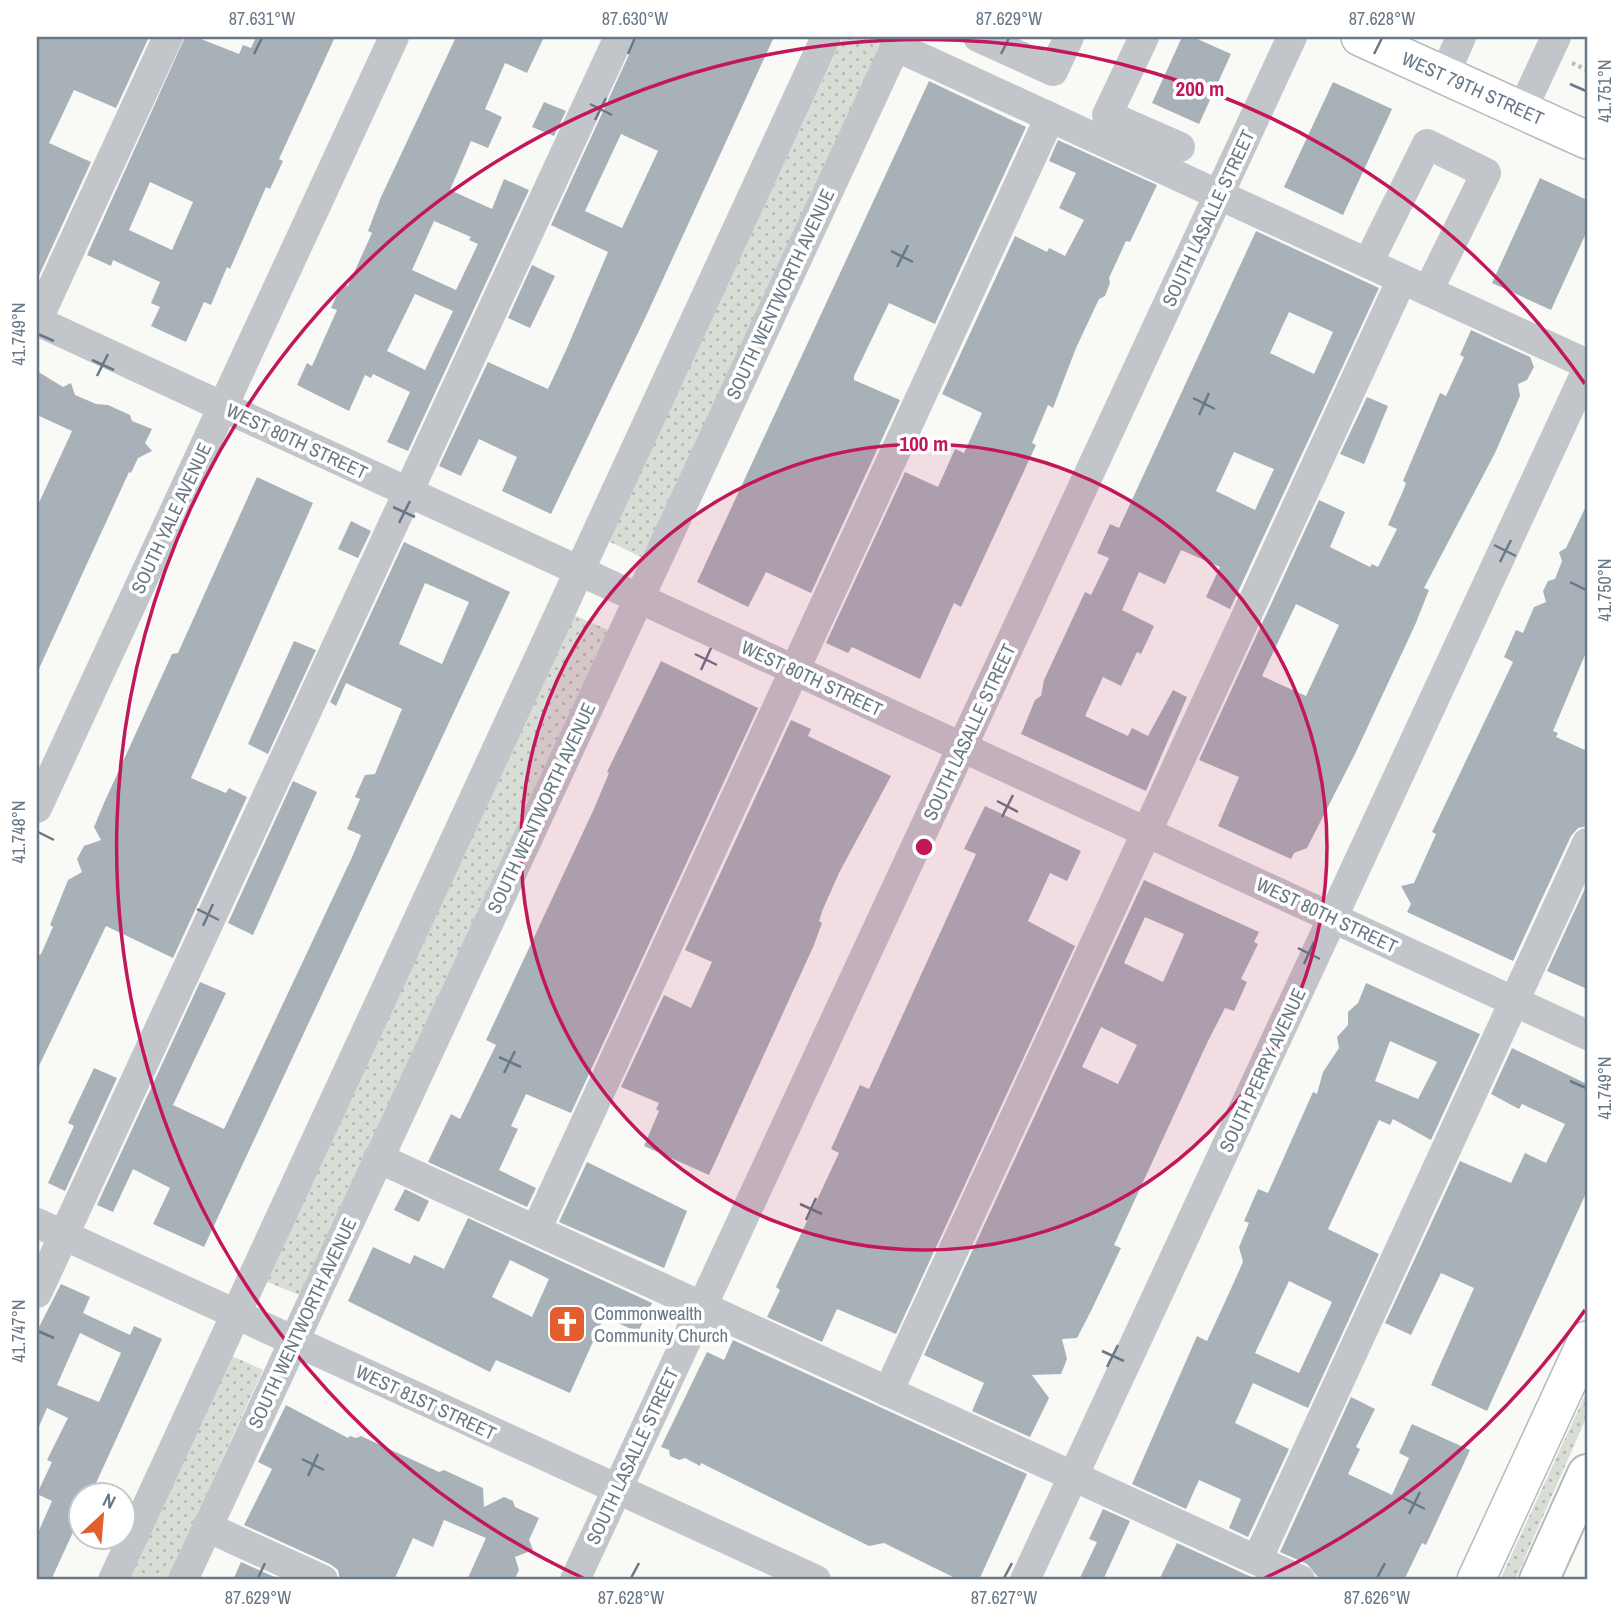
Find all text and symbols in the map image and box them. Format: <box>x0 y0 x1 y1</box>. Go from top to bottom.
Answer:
text: 87.631°W <box>229 6 295 31</box>
text: 87.630°W <box>602 6 668 31</box>
text: 87.629°W <box>976 6 1042 31</box>
text: 87.628°W <box>1349 6 1415 31</box>
street label: WEST 79TH STREET <box>1398 45 1549 131</box>
text: 41.751°N <box>1592 60 1617 123</box>
text: 200 m <box>1176 74 1224 103</box>
street label: SOUTH LASALLE STREET <box>1156 125 1261 311</box>
street label: SOUTH WENTWORTH AVENUE <box>720 184 840 404</box>
text: 41.749°N <box>6 303 31 366</box>
street label: WEST 80TH STREET <box>222 397 372 485</box>
text: 100 m <box>900 429 948 458</box>
street label: SOUTH YALE AVENUE <box>125 438 217 598</box>
text: 41.750°N <box>1592 559 1617 622</box>
street label: WEST 80TH STREET <box>737 634 887 722</box>
street label: SOUTH LASALLE STREET <box>917 639 1022 825</box>
street label: SOUTH WENTWORTH AVENUE <box>481 698 601 918</box>
text: 41.748°N <box>6 801 31 864</box>
centre of rings <box>912 835 936 859</box>
street label: WEST 80TH STREET <box>1252 871 1402 959</box>
street label: SOUTH PERRY AVENUE <box>1213 984 1311 1156</box>
text: 41.749°N <box>1592 1057 1617 1120</box>
street label: SOUTH WENTWORTH AVENUE <box>242 1213 362 1433</box>
text: 41.747°N <box>6 1300 31 1363</box>
place label: Commonwealth Community Church <box>594 1300 728 1348</box>
church icon: Commonwealth Community Church <box>546 1303 588 1345</box>
street label: WEST 81ST STREET <box>352 1358 501 1446</box>
street label: SOUTH LASALLE STREET <box>580 1363 685 1549</box>
north arrow <box>66 1480 136 1550</box>
text: N <box>99 1487 120 1515</box>
text: 87.629°W <box>225 1585 291 1610</box>
text: 87.628°W <box>598 1585 664 1610</box>
text: 87.627°W <box>971 1585 1037 1610</box>
text: 87.626°W <box>1344 1585 1410 1610</box>

